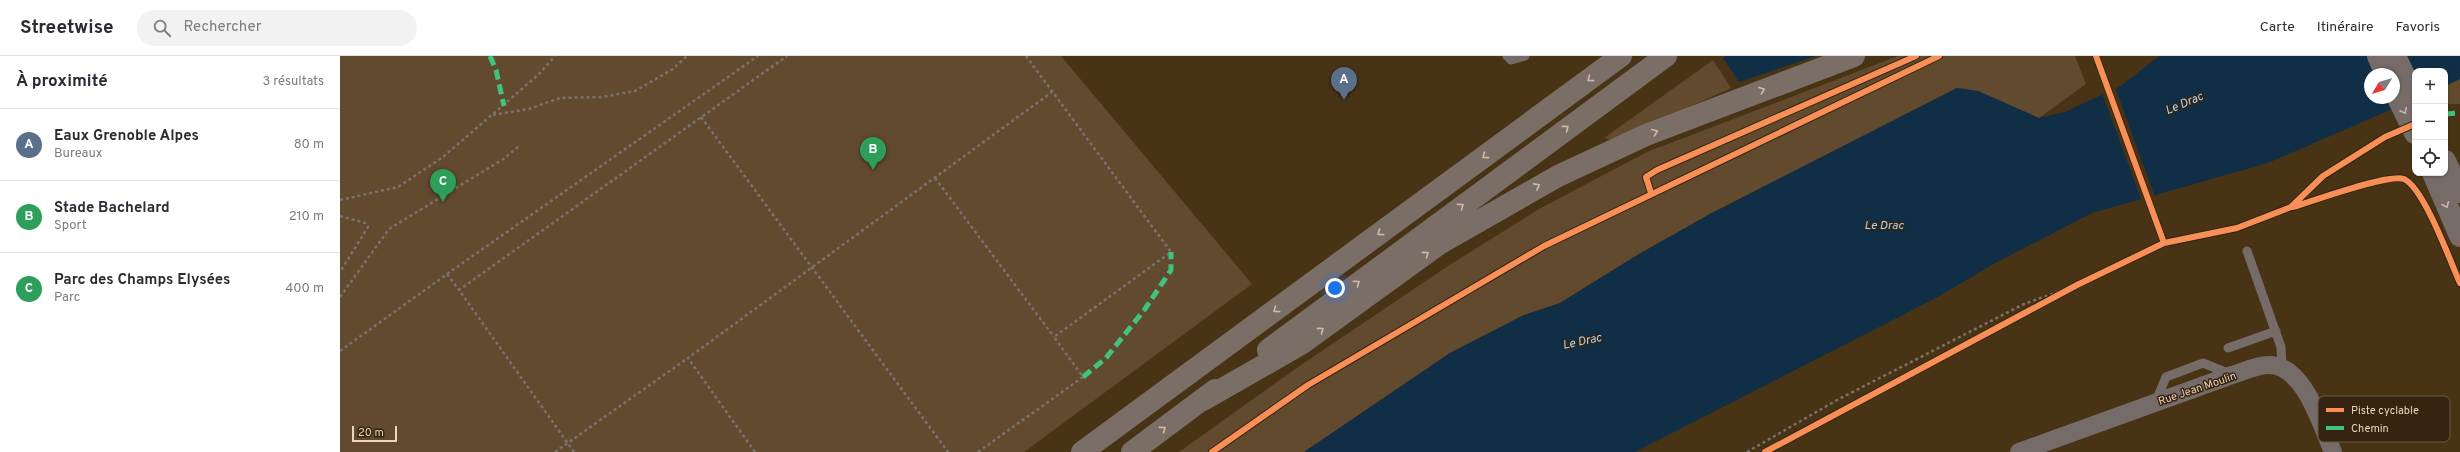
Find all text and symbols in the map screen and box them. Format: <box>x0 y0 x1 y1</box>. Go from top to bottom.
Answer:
search box <box>137 10 417 46</box>
text: Streetwise <box>20 16 113 40</box>
icon: search <box>151 17 173 39</box>
text: Rechercher <box>183 18 261 37</box>
text: Carte <box>2260 19 2295 36</box>
text: Itinéraire <box>2317 19 2374 36</box>
text: Favoris <box>2396 19 2440 36</box>
pin: A <box>1331 67 1357 100</box>
north arrow <box>2364 68 2400 104</box>
map controls <box>2412 68 2448 176</box>
button: + <box>2412 68 2448 104</box>
text: À proximité <box>16 71 108 93</box>
text: 3 résultats <box>262 74 324 90</box>
one-way arrow <box>1587 74 1594 82</box>
one-way arrow <box>1758 87 1765 95</box>
water label: Le Drac <box>2163 89 2206 119</box>
button: − <box>2412 104 2448 140</box>
one-way arrow <box>2400 107 2407 115</box>
one-way arrow <box>1562 126 1569 133</box>
text: Eaux Grenoble Alpes <box>54 127 199 146</box>
one-way arrow <box>1652 128 1659 136</box>
text: A <box>24 137 34 153</box>
text: 80 m <box>294 137 324 153</box>
pin: B <box>860 137 886 170</box>
button: locate <box>2412 140 2448 176</box>
text: Bureaux <box>54 146 103 162</box>
one-way arrow <box>1483 151 1490 158</box>
pin: C <box>430 169 456 202</box>
one-way arrow <box>1533 184 1541 191</box>
text: Stade Bachelard <box>54 199 170 218</box>
one-way arrow <box>2442 201 2450 208</box>
one-way arrow <box>1457 204 1464 211</box>
text: B <box>25 209 33 225</box>
text: 210 m <box>289 209 324 225</box>
text: Sport <box>54 218 87 234</box>
water label: Le Drac <box>1864 218 1904 234</box>
one-way arrow <box>1378 228 1385 235</box>
one-way arrow <box>1422 251 1429 258</box>
text: Parc des Champs Elysées <box>54 271 230 290</box>
your location <box>1325 278 1345 298</box>
one-way arrow <box>1353 280 1360 288</box>
text: C <box>25 281 33 297</box>
text: 400 m <box>285 281 324 297</box>
text: Parc <box>54 290 80 306</box>
one-way arrow <box>1273 305 1280 312</box>
one-way arrow <box>1316 327 1323 334</box>
water label: Le Drac <box>1561 330 1603 354</box>
street label: Rue Jean Moulin <box>2157 369 2238 409</box>
legend <box>2318 396 2450 442</box>
text: Piste cyclable <box>2351 404 2419 418</box>
text: Chemin <box>2351 422 2389 436</box>
scale bar <box>352 424 397 443</box>
text: 20 m <box>358 426 384 440</box>
one-way arrow <box>1159 426 1166 434</box>

